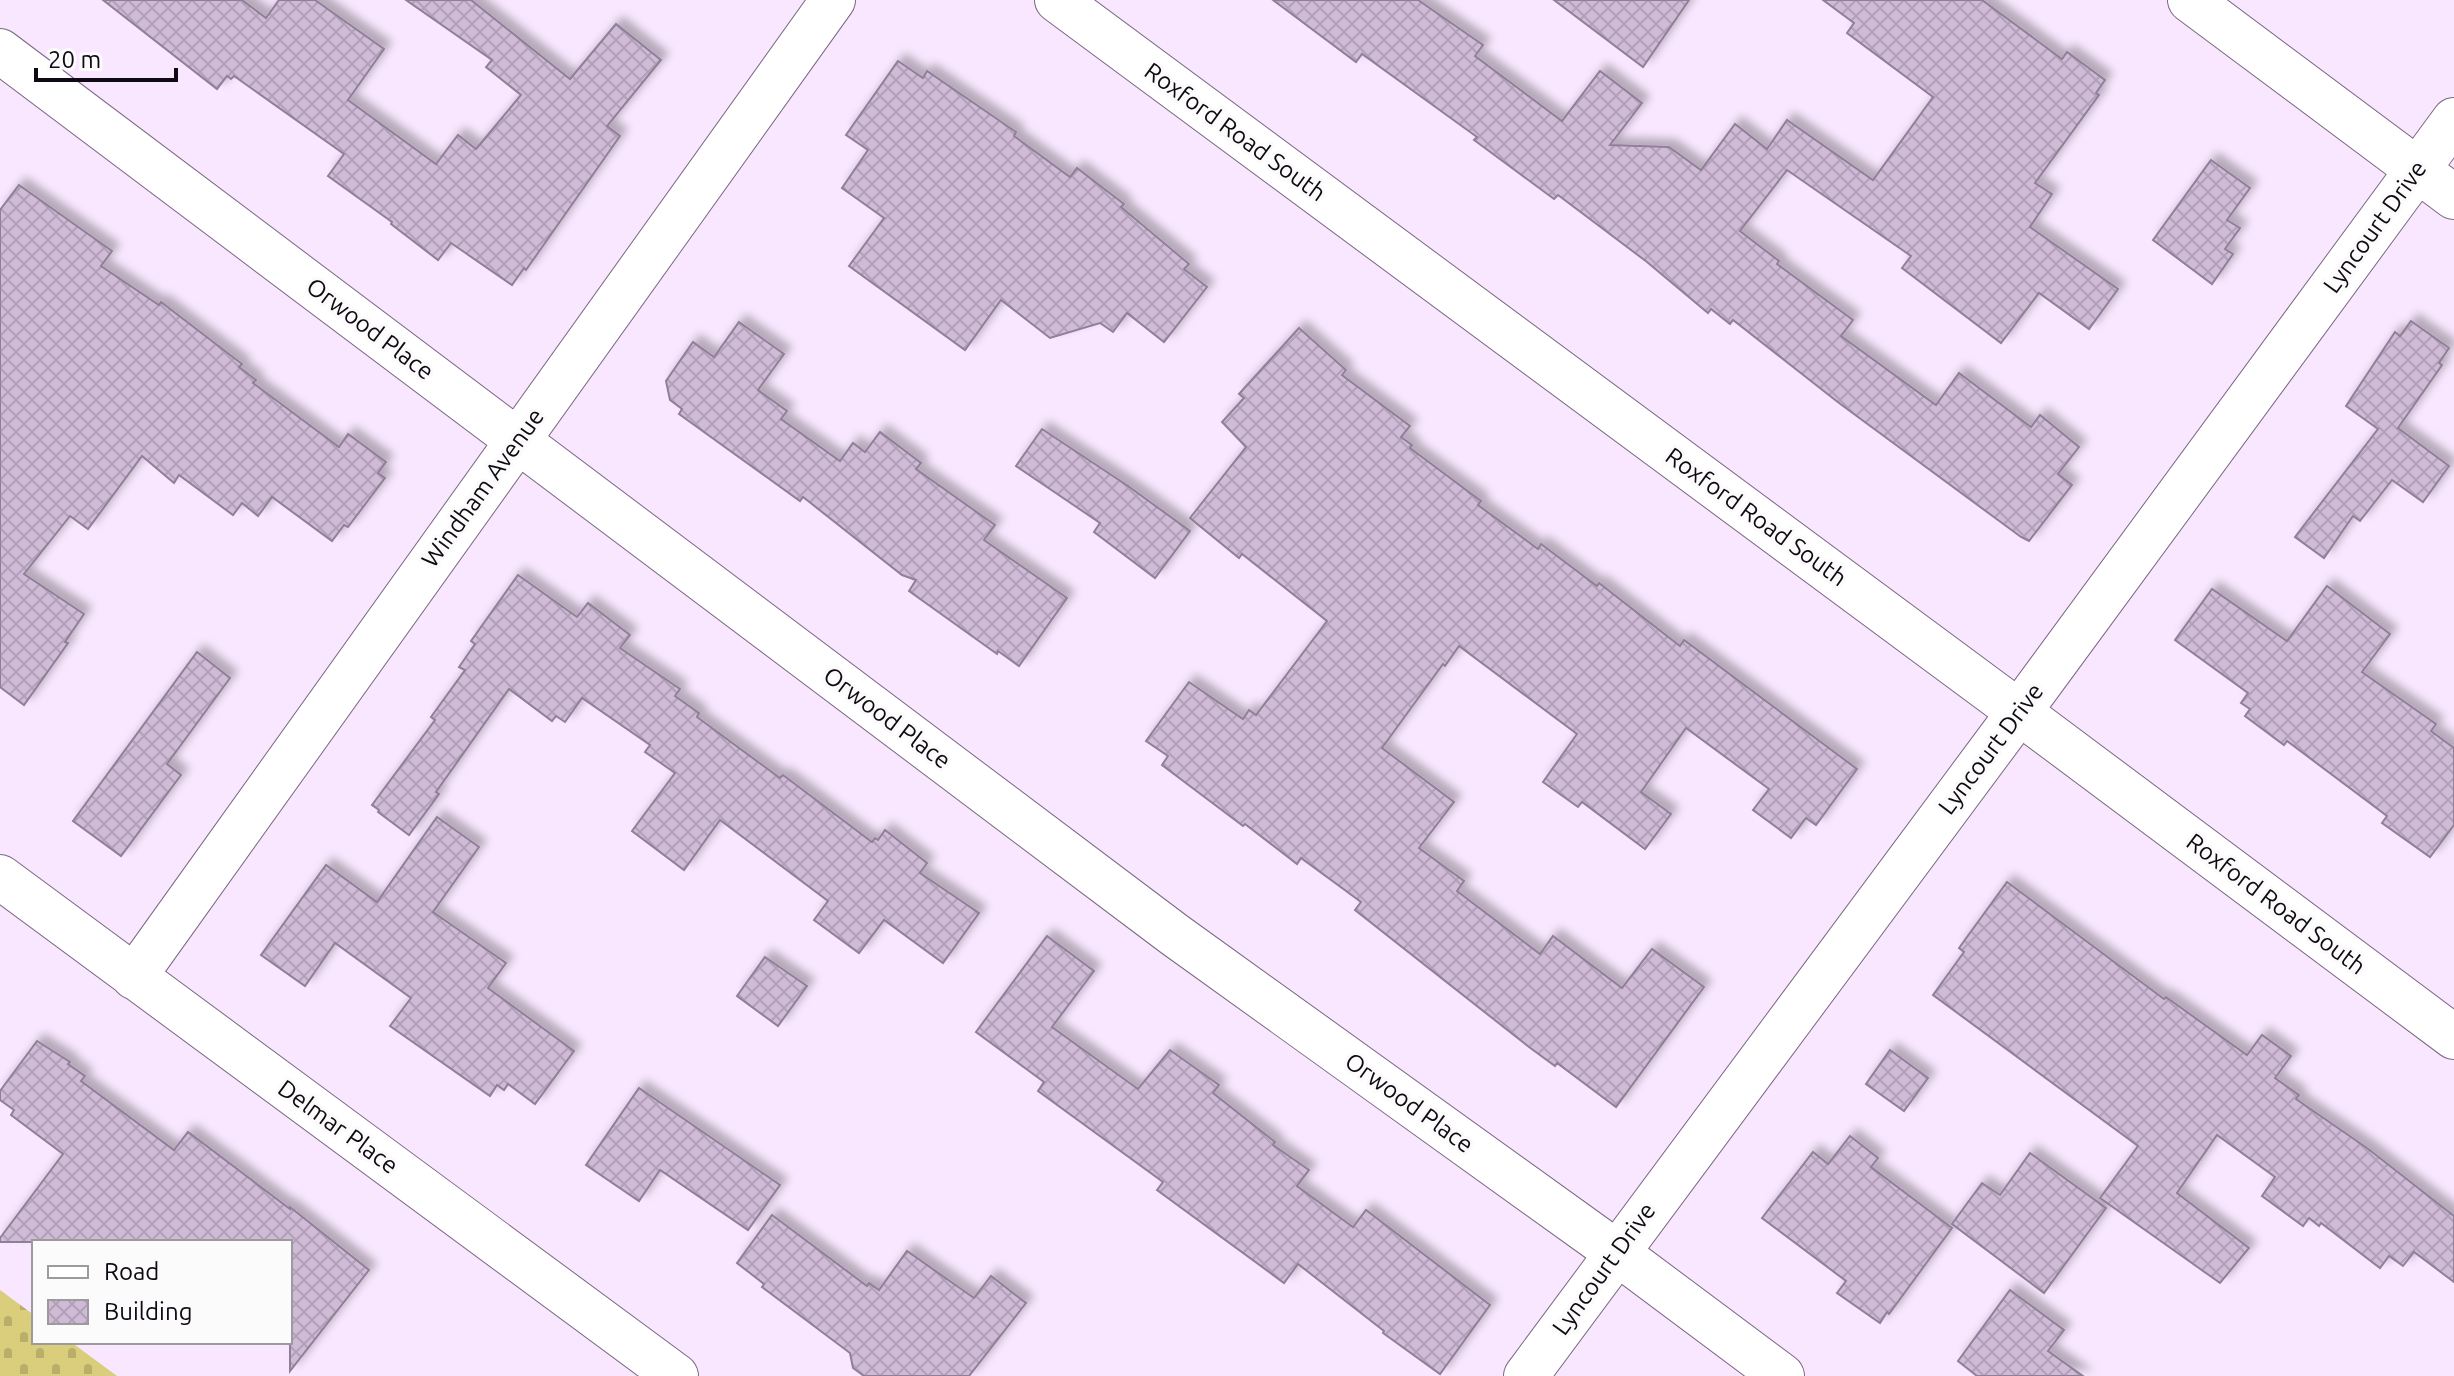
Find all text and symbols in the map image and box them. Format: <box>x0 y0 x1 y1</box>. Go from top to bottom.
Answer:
scale bar <box>36 32 176 82</box>
text: 20 m <box>48 46 101 73</box>
street label: Roxford Road South <box>1140 57 1331 206</box>
street label: Lyncourt Drive <box>2318 155 2432 298</box>
street label: Orwood Place <box>302 272 439 385</box>
street label: Windham Avenue <box>416 403 549 572</box>
street label: Roxford Road South <box>1661 442 1852 591</box>
street label: Orwood Place <box>819 661 956 774</box>
street label: Lyncourt Drive <box>1933 678 2049 819</box>
street label: Roxford Road South <box>2182 828 2371 980</box>
street label: Orwood Place <box>1340 1047 1479 1158</box>
street label: Delmar Place <box>273 1074 403 1179</box>
street label: Lyncourt Drive <box>1547 1197 1661 1340</box>
legend <box>32 1240 292 1344</box>
text: Road <box>104 1258 159 1285</box>
text: Building <box>104 1298 192 1325</box>

